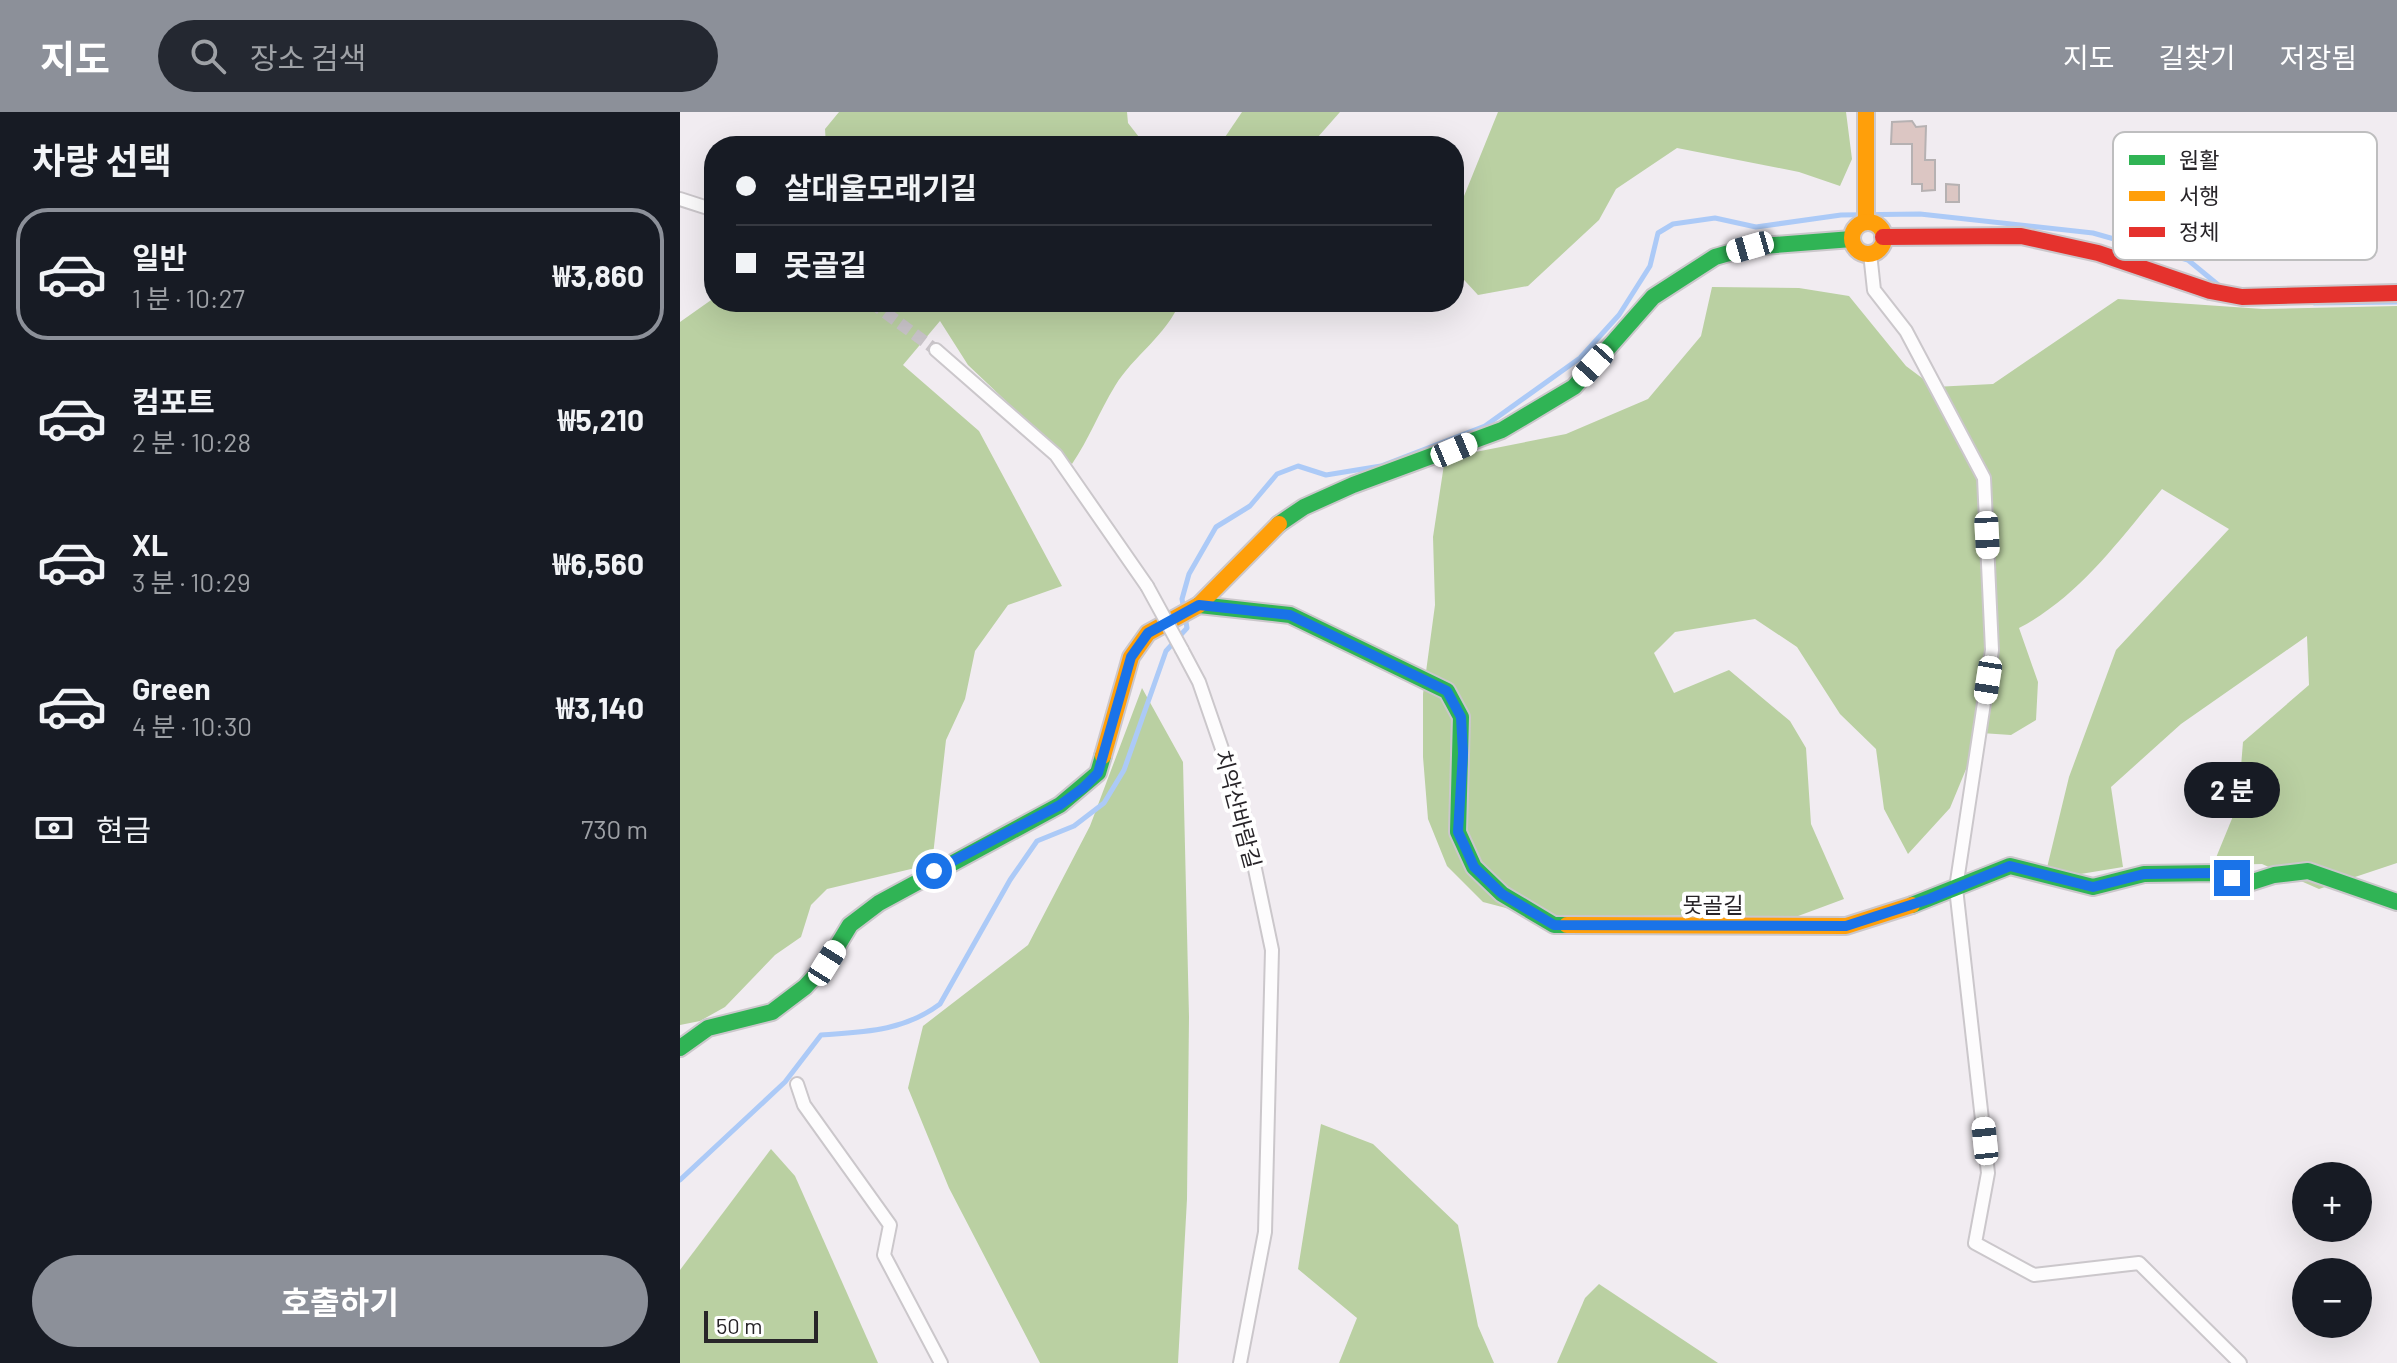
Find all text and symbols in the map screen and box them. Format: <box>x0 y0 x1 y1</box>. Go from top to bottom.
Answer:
search box <box>158 20 718 92</box>
icon: search <box>186 34 230 78</box>
text: 지도 <box>40 35 110 81</box>
text: 장소 검색 <box>250 39 366 75</box>
text: 지도 <box>2063 40 2114 74</box>
text: 길찾기 <box>2158 40 2236 74</box>
text: 저장됨 <box>2280 40 2357 74</box>
legend <box>2113 132 2377 260</box>
text: 차량 선택 <box>32 138 172 181</box>
text: 원활 <box>2179 146 2219 172</box>
text: 살대울모래기길 <box>784 169 977 205</box>
text: 서행 <box>2179 182 2219 208</box>
text: 정체 <box>2179 218 2219 244</box>
car <box>1724 229 1776 265</box>
icon: car <box>36 238 108 310</box>
text: 일반 <box>132 239 187 275</box>
text: 못골길 <box>784 246 867 282</box>
text: ₩3,860 <box>553 257 644 293</box>
text: 1 분 · 10:27 <box>132 282 245 313</box>
car <box>1568 339 1618 391</box>
icon: car <box>36 382 108 454</box>
text: 컴포트 <box>132 383 215 419</box>
text: ₩5,210 <box>558 401 644 437</box>
text: 2 분 · 10:28 <box>132 426 251 457</box>
car <box>1427 430 1481 470</box>
car <box>1974 510 2000 560</box>
icon: car <box>36 526 108 598</box>
text: XL <box>132 526 168 562</box>
text: ₩6,560 <box>553 545 644 581</box>
text: 3 분 · 10:29 <box>132 566 250 597</box>
car <box>1972 654 2004 706</box>
icon: car <box>36 670 108 742</box>
text: Green <box>132 670 211 706</box>
text: ₩3,140 <box>556 689 644 725</box>
text: 4 분 · 10:30 <box>132 710 252 741</box>
street label: 치악산바람길 <box>1211 747 1267 871</box>
callout: 2 분 <box>2184 762 2280 818</box>
text: 2 분 <box>2210 774 2254 805</box>
icon: cash <box>32 806 76 850</box>
text: 현금 <box>96 811 151 847</box>
text: 730 m <box>581 813 648 844</box>
route start <box>916 853 952 889</box>
route end <box>2214 860 2250 896</box>
street label: 못골길 <box>1683 891 1743 917</box>
car <box>804 936 850 990</box>
car <box>1971 1116 1999 1166</box>
map controls <box>2292 1162 2372 1338</box>
button: + <box>2292 1162 2372 1242</box>
button: 호출하기 <box>32 1255 648 1347</box>
button: − <box>2292 1258 2372 1338</box>
scale bar <box>704 1307 818 1343</box>
text: 50 m <box>716 1312 762 1338</box>

